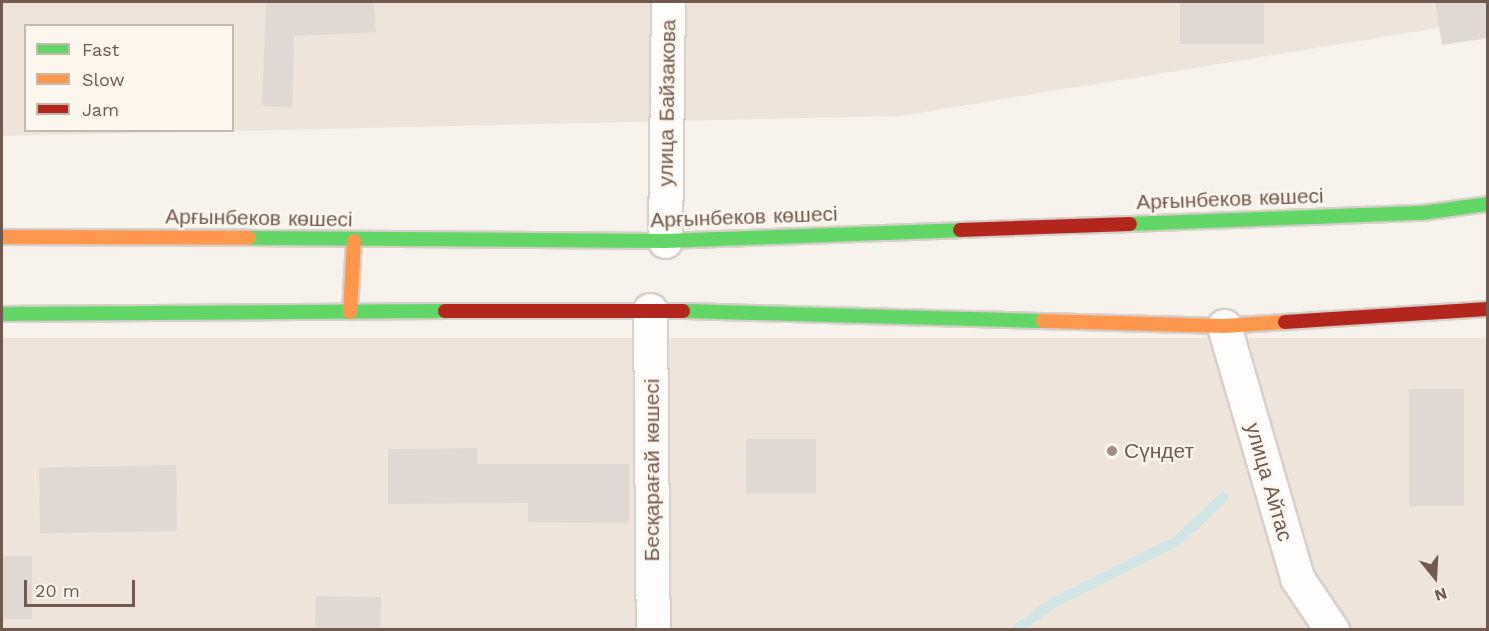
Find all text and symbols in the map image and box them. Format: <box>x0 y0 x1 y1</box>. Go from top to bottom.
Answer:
street label: улица Байзакова <box>653 19 681 187</box>
legend <box>24 24 234 132</box>
text: Fast <box>82 39 119 60</box>
text: Slow <box>82 69 125 90</box>
text: Jam <box>82 99 119 120</box>
street label: Арғынбеков көшесі <box>1136 183 1324 215</box>
street label: Арғынбеков көшесі <box>650 201 838 233</box>
street label: Арғынбеков көшесі <box>165 204 353 232</box>
street label: Бесқарағай көшесі <box>639 379 665 561</box>
street label: улица Айтас <box>1240 420 1298 544</box>
place label: Сүндет <box>1124 438 1194 464</box>
marker: Сүндет <box>1105 444 1119 458</box>
north arrow <box>1405 547 1465 607</box>
scale bar <box>27 568 138 606</box>
text: 20 m <box>35 580 80 601</box>
text: N <box>1432 584 1449 605</box>

